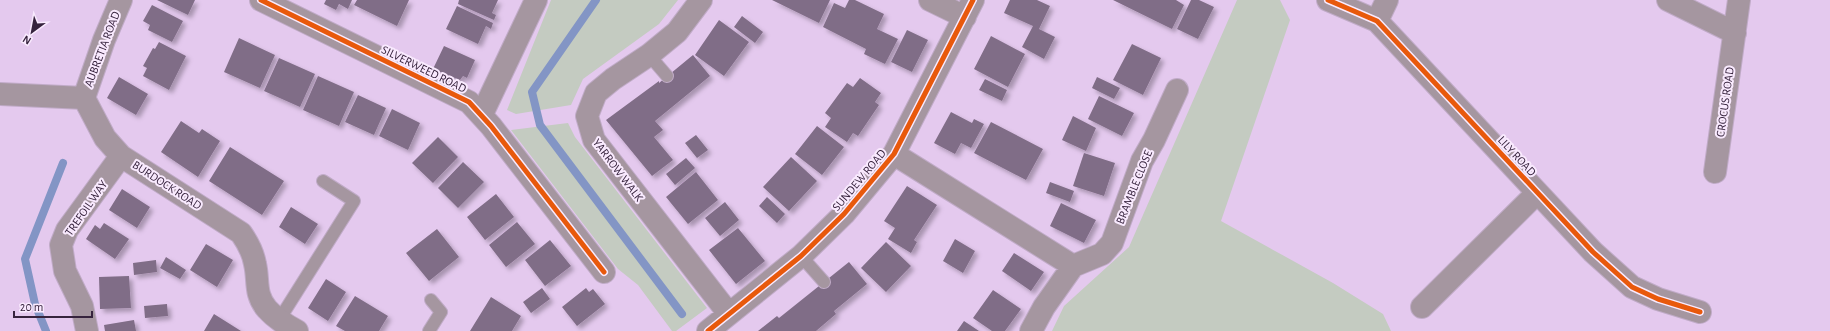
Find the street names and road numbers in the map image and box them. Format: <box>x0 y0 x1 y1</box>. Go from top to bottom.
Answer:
street label: AUBRETIA ROAD <box>82 9 122 88</box>
street label: SILVERWEED ROAD <box>380 43 469 95</box>
street label: CROCUS ROAD <box>1714 66 1736 138</box>
street label: LILY ROAD <box>1496 134 1538 178</box>
street label: YARROW WALK <box>591 136 646 204</box>
street label: SUNDEW ROAD <box>830 147 888 213</box>
street label: BRAMBLE CLOSE <box>1114 148 1154 226</box>
street label: BURDOCK ROAD <box>130 158 204 212</box>
street label: TREFOIL WAY <box>63 178 110 238</box>

